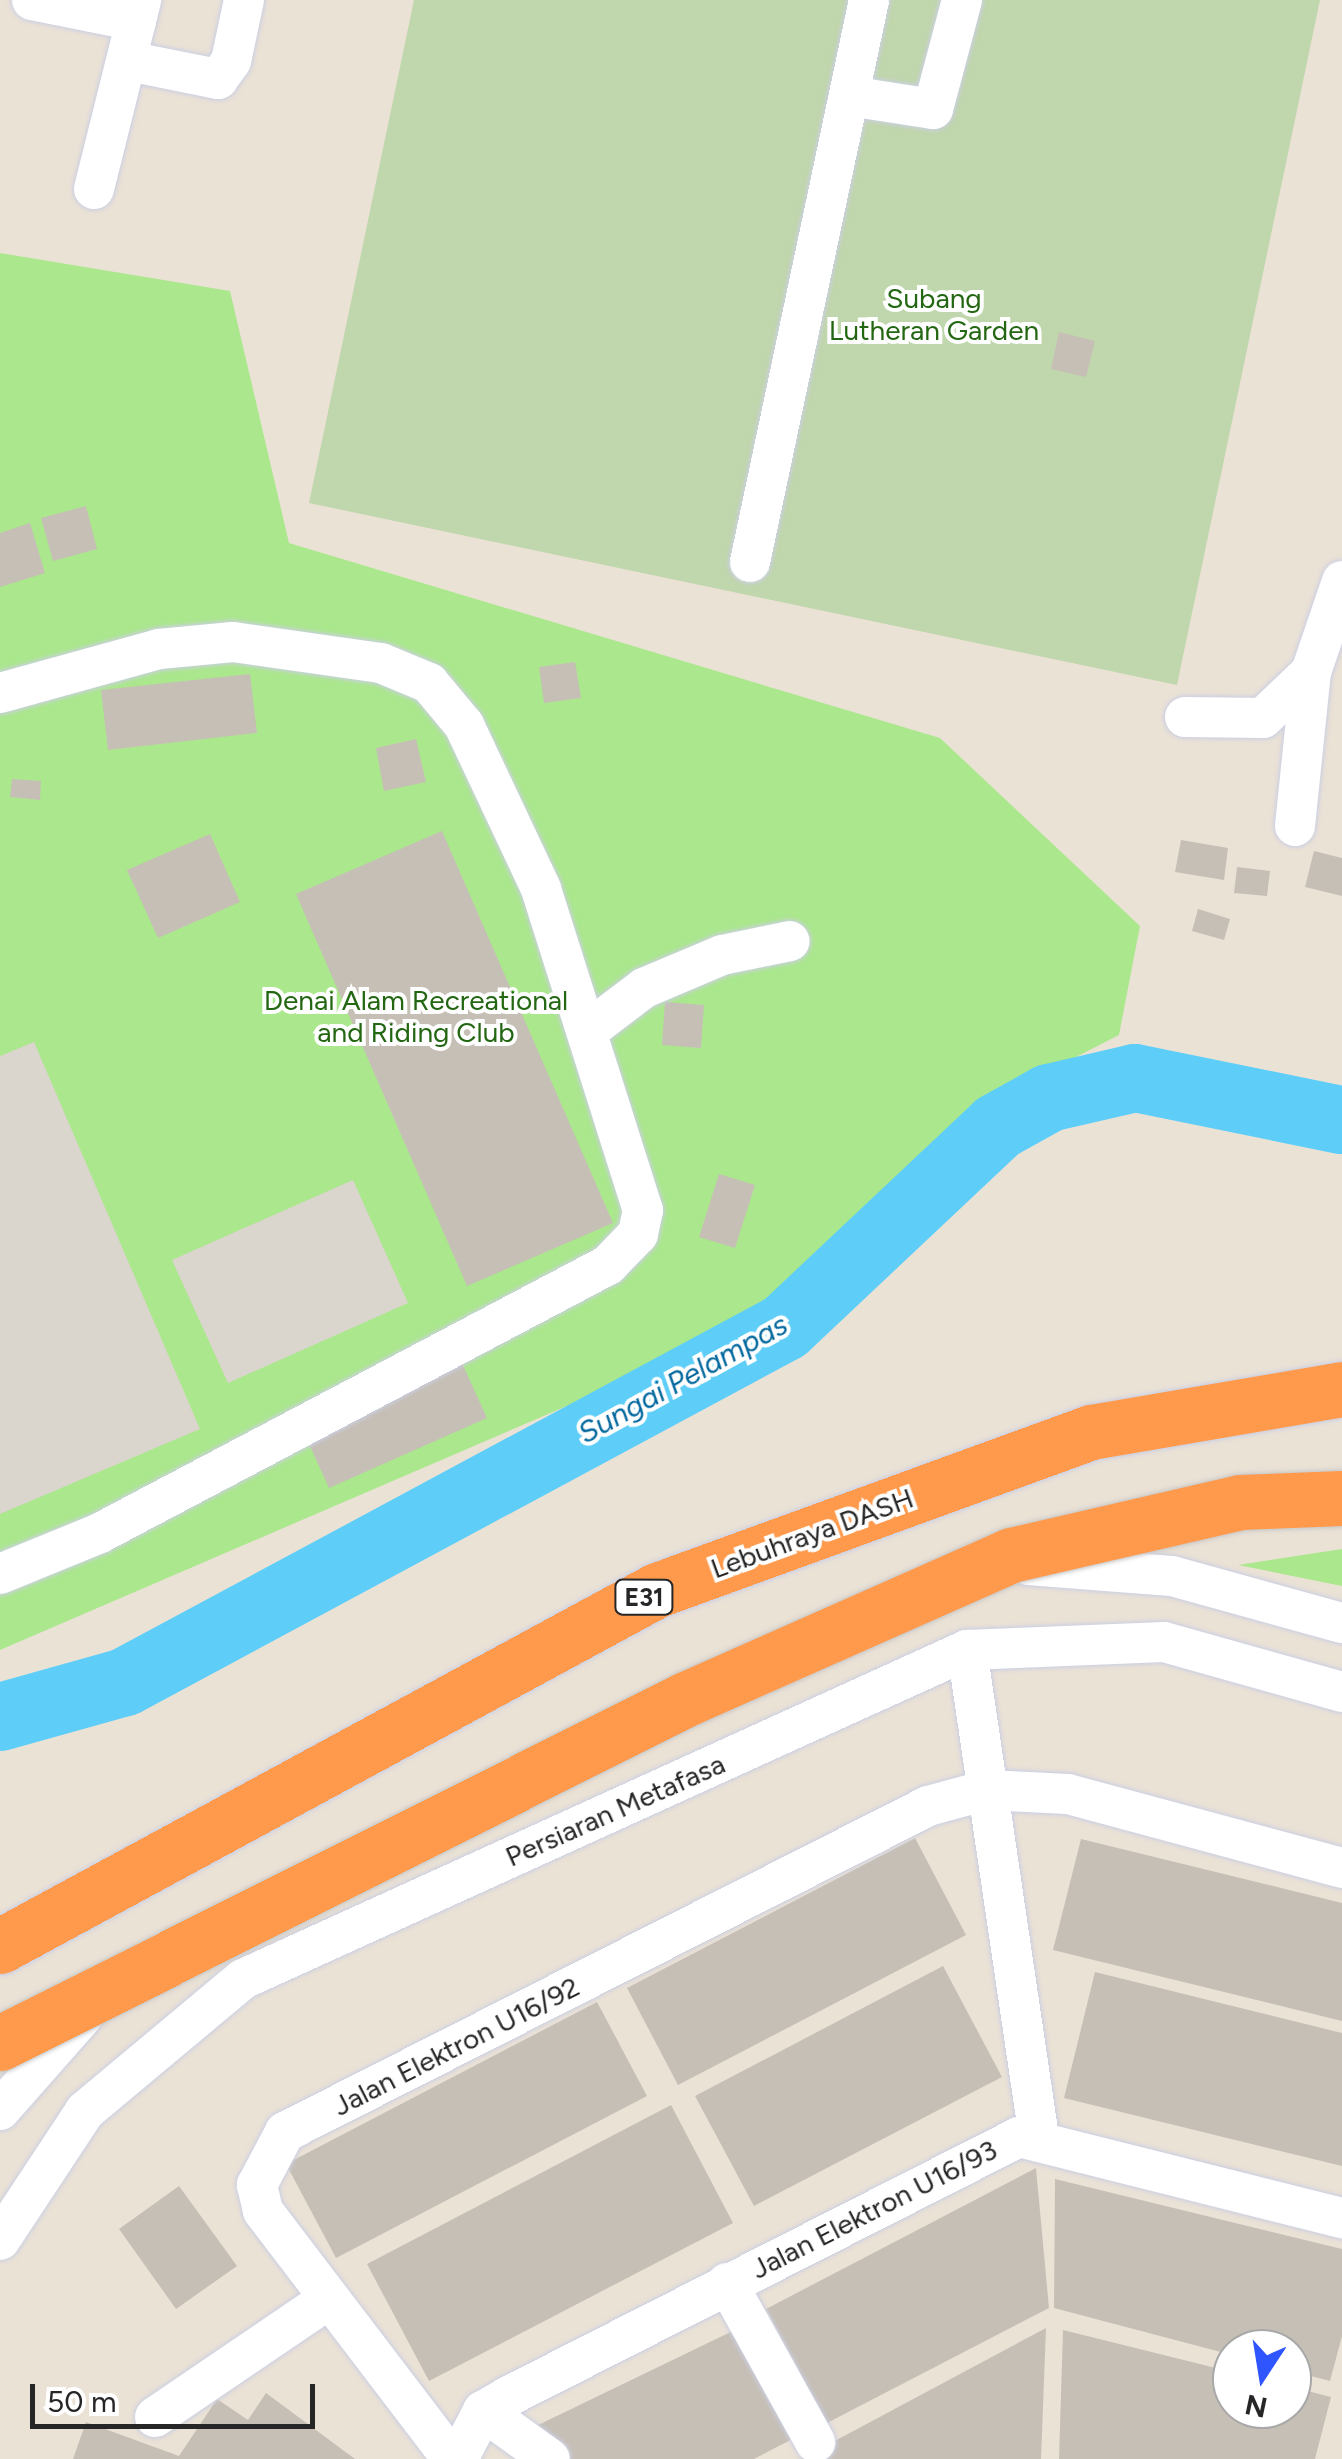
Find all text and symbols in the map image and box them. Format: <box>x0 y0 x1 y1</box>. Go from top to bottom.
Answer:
park label: Subang Lutheran Garden <box>829 281 1039 347</box>
park label: Denai Alam Recreational and Riding Club <box>264 983 568 1049</box>
water label: Sungai Pelampas <box>572 1306 794 1452</box>
street label: Lebuhraya DASH <box>706 1481 918 1585</box>
road number: E31 <box>614 1577 674 1617</box>
street label: Persiaran Metafasa <box>500 1747 730 1873</box>
street label: Jalan Elektron U16/92 <box>327 1969 585 2123</box>
street label: Jalan Elektron U16/93 <box>746 2132 1002 2286</box>
north arrow <box>1212 2329 1312 2429</box>
scale bar <box>35 2364 320 2426</box>
text: 50 m <box>47 2383 116 2420</box>
text: N <box>1242 2388 1270 2425</box>

